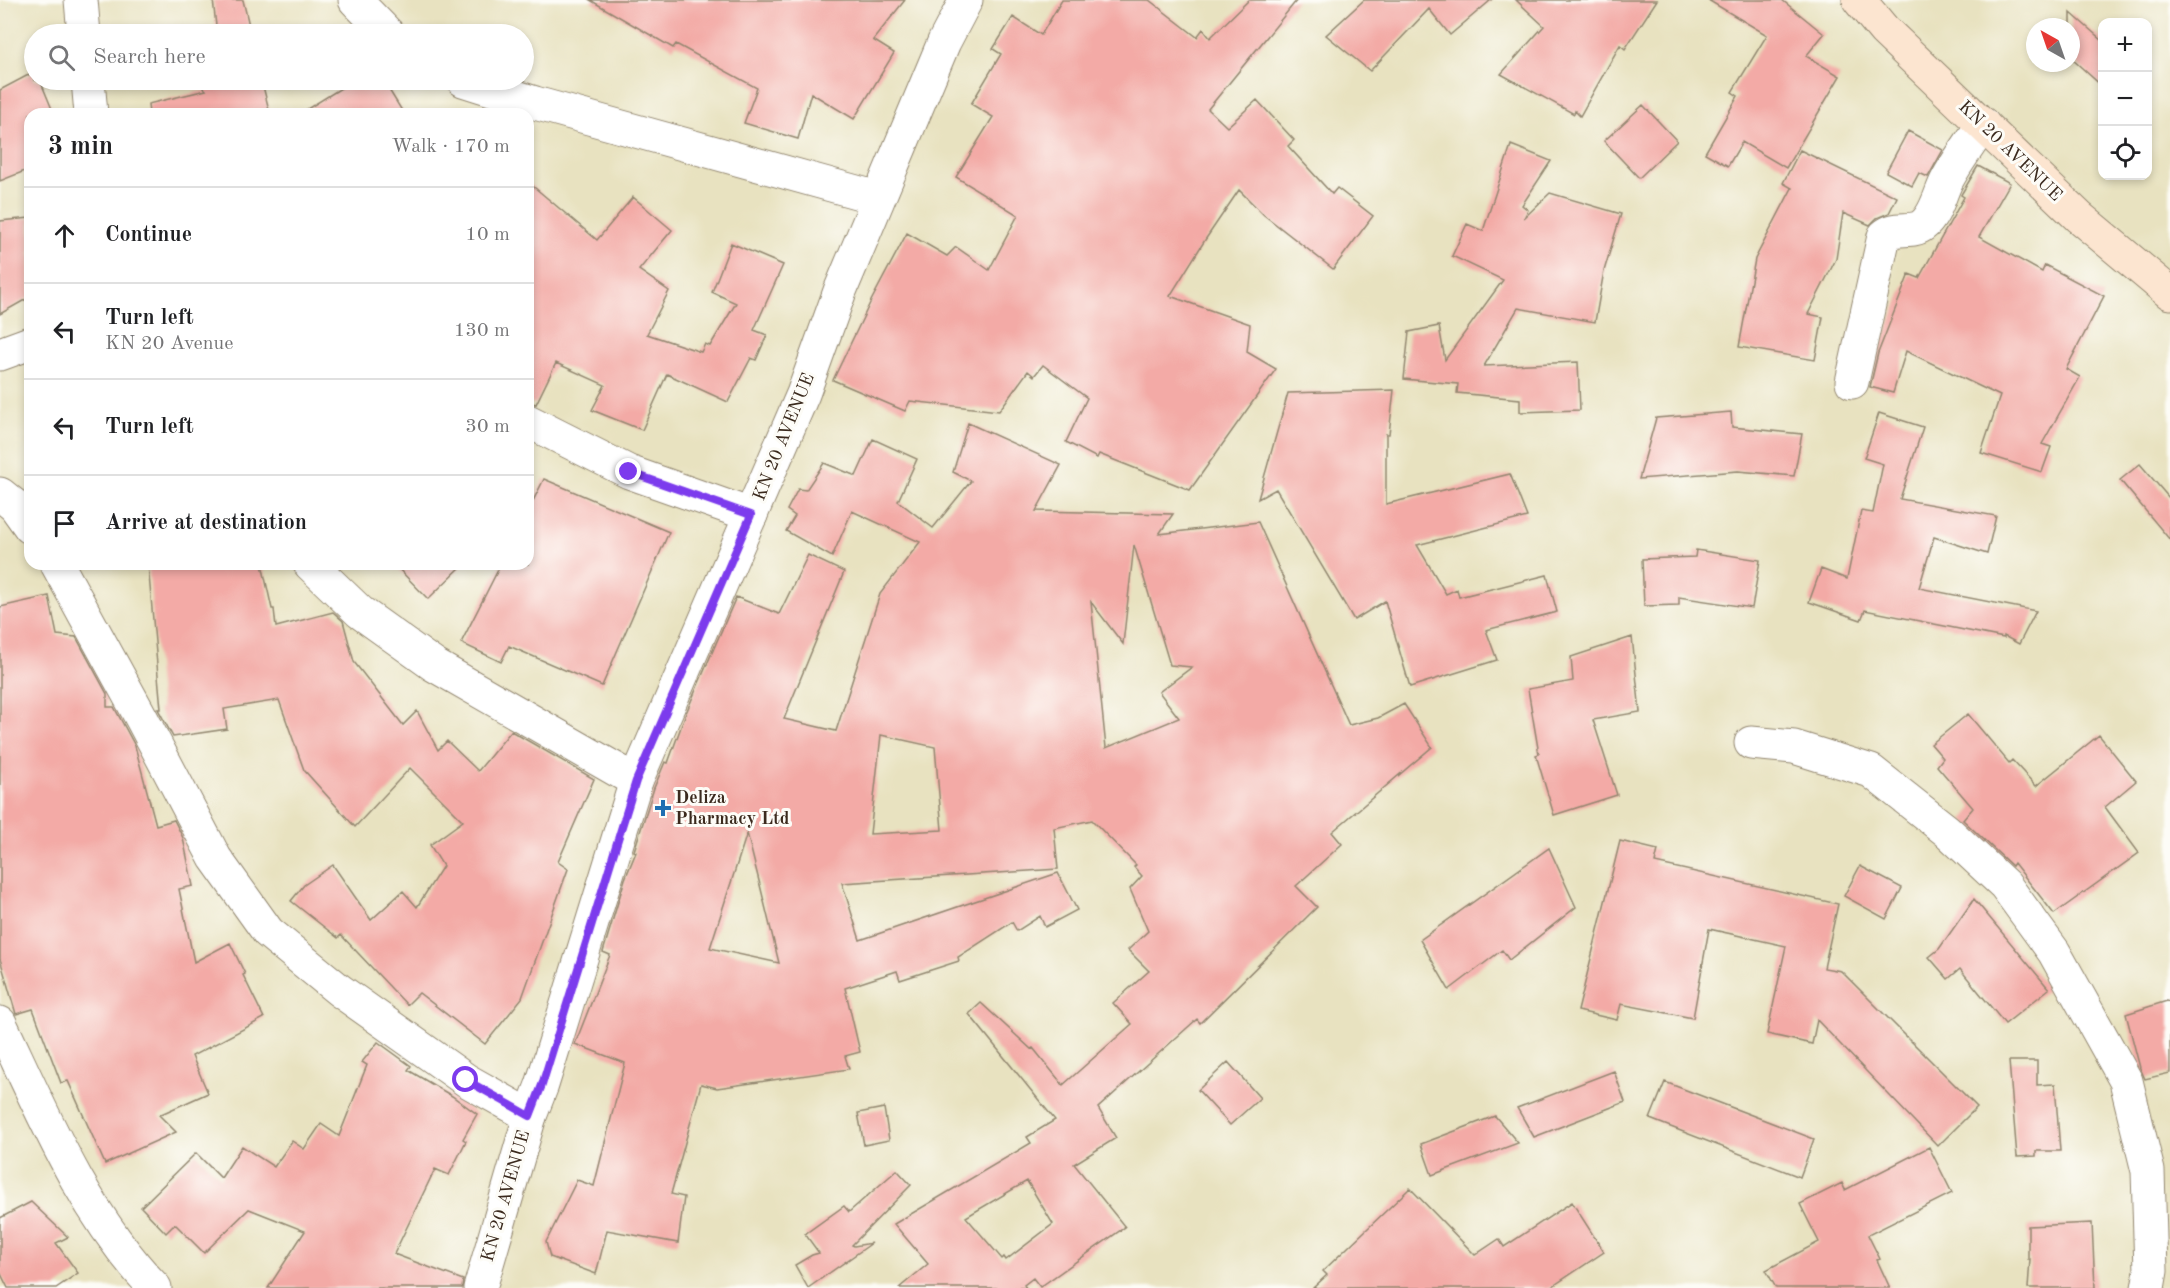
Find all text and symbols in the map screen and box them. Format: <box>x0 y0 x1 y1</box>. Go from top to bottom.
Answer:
north arrow <box>2026 18 2080 72</box>
map controls <box>2098 18 2152 180</box>
button: + <box>2098 18 2152 72</box>
search box <box>24 24 534 90</box>
icon: search <box>45 41 78 74</box>
text: Search here <box>93 46 206 68</box>
button: − <box>2098 72 2152 126</box>
street label: KN 20 AVENUE <box>1955 97 2065 205</box>
button: locate <box>2098 126 2152 180</box>
text: 3 min <box>48 134 113 160</box>
text: Walk · 170 m <box>391 137 510 157</box>
icon: ahead <box>48 219 81 252</box>
text: Continue <box>105 224 192 246</box>
text: 10 m <box>465 225 510 245</box>
text: Turn left <box>105 307 194 329</box>
icon: left <box>48 315 81 348</box>
text: 130 m <box>454 321 510 341</box>
text: KN 20 Avenue <box>105 334 233 354</box>
street label: KN 20 AVENUE <box>750 371 818 503</box>
icon: left <box>48 411 81 444</box>
text: Turn left <box>105 416 194 438</box>
text: 30 m <box>465 417 510 437</box>
route end <box>615 458 641 484</box>
icon: arrive <box>48 507 81 540</box>
text: Arrive at destination <box>105 512 307 534</box>
place label: Deliza Pharmacy Ltd <box>675 789 790 828</box>
marker: Deliza Pharmacy Ltd <box>656 801 670 815</box>
route start <box>452 1066 478 1092</box>
street label: KN 20 AVENUE <box>479 1128 533 1264</box>

